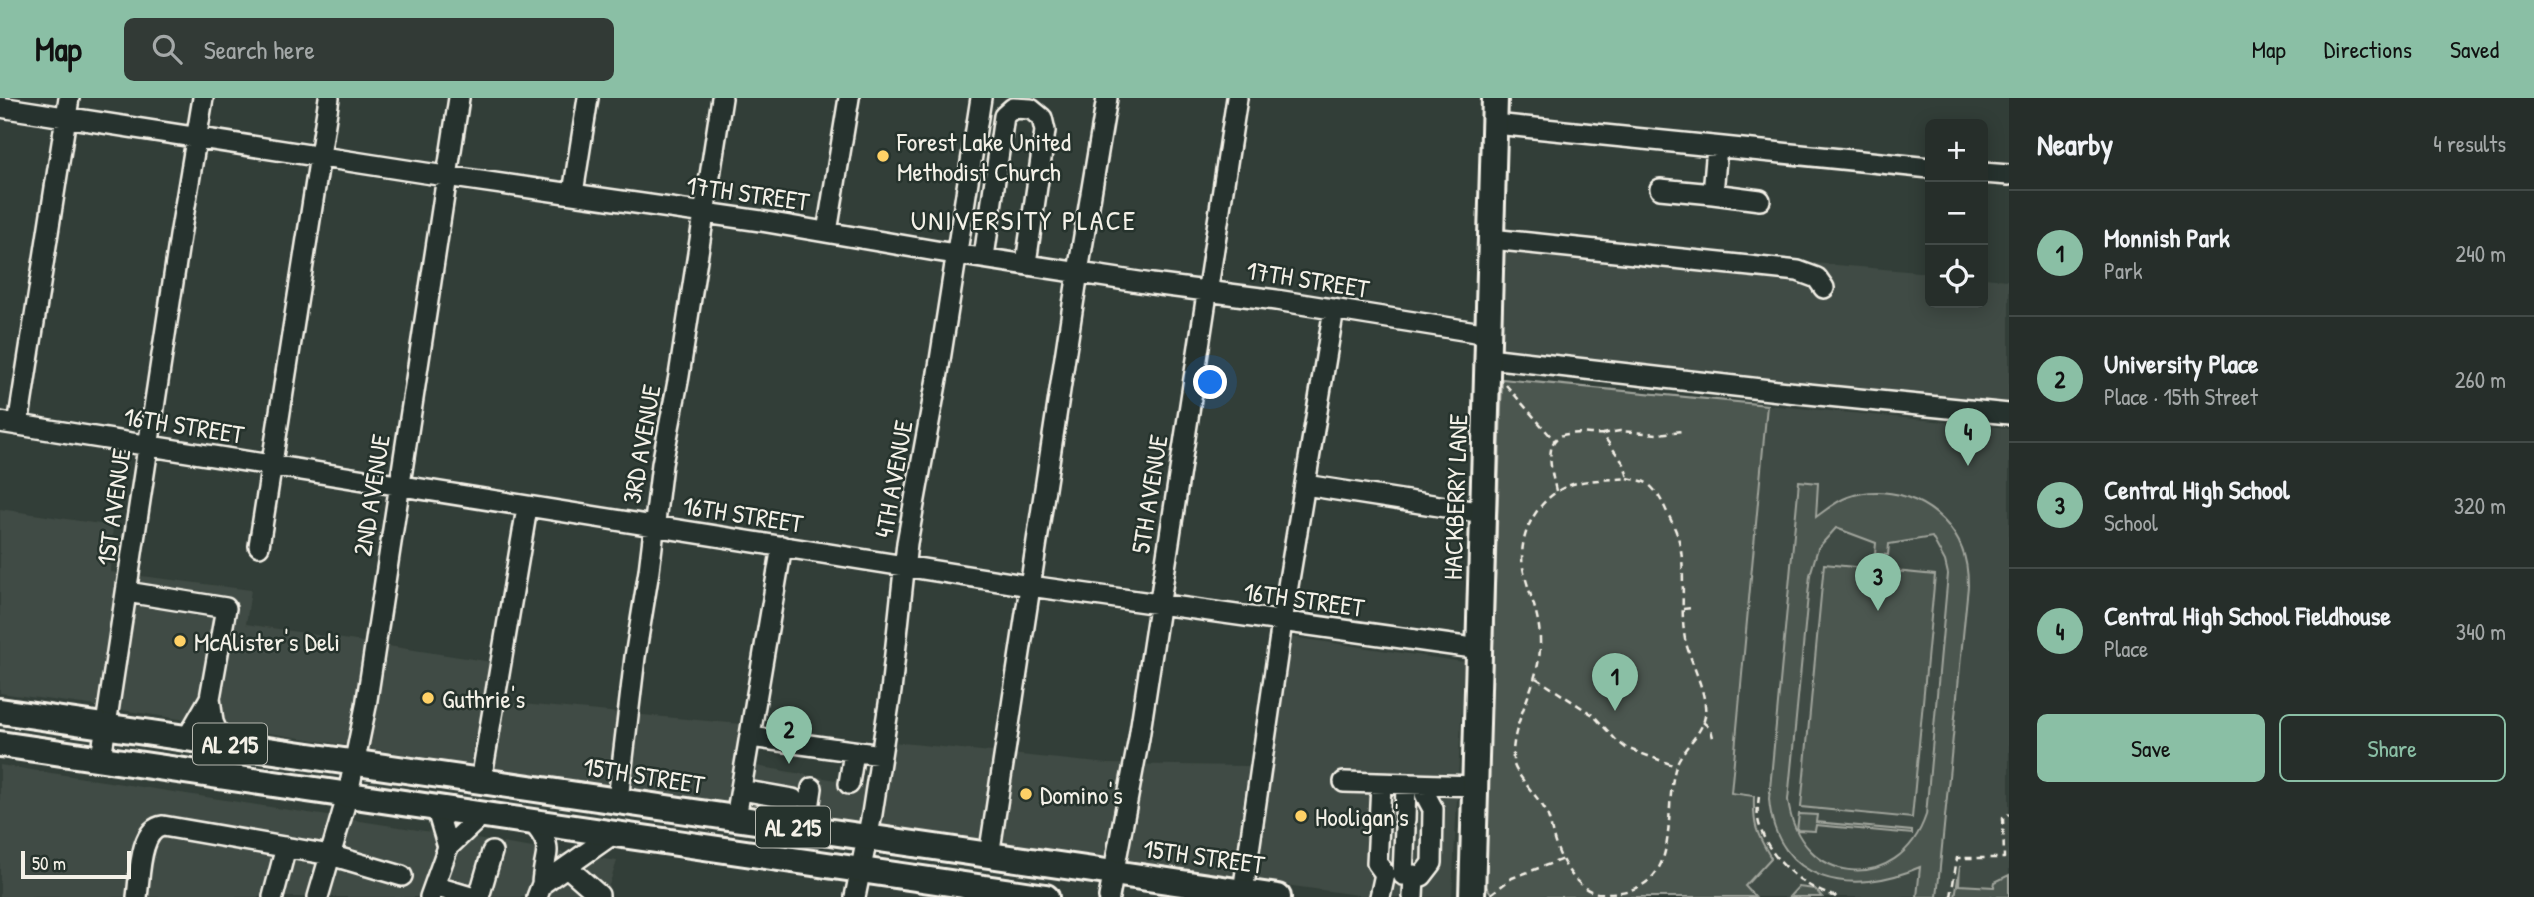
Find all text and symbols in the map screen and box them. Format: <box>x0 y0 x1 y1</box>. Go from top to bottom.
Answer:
search box <box>124 18 614 81</box>
text: Map <box>35 27 82 71</box>
icon: search <box>148 30 186 68</box>
text: Search here <box>204 32 315 67</box>
text: Map <box>2252 33 2286 65</box>
text: Directions <box>2324 33 2412 65</box>
text: Saved <box>2450 33 2499 65</box>
map controls <box>1925 119 1988 308</box>
button: + <box>1925 119 1988 182</box>
place label: Forest Lake United Methodist Church <box>896 124 1071 189</box>
text: Nearby <box>2037 124 2113 164</box>
text: 4 results <box>2433 128 2506 159</box>
marker: Forest Lake United Methodist Church <box>875 148 891 164</box>
street label: 17TH STREET <box>684 167 812 219</box>
button: − <box>1925 182 1988 245</box>
district label: UNIVERSITY PLACE <box>911 201 1137 239</box>
text: Monnish Park <box>2104 220 2230 255</box>
text: 1 <box>2056 238 2064 269</box>
text: 240 m <box>2455 238 2506 269</box>
button: locate <box>1925 245 1988 308</box>
street label: 17TH STREET <box>1244 252 1373 306</box>
text: Park <box>2104 255 2142 286</box>
text: University Place <box>2104 346 2258 381</box>
text: 2 <box>2055 364 2065 395</box>
text: 260 m <box>2455 364 2506 395</box>
your location <box>1193 365 1227 399</box>
street label: 3RD AVENUE <box>613 381 669 506</box>
text: Place · 15th Street <box>2104 381 2258 412</box>
street label: 16TH STREET <box>121 398 247 452</box>
pin: 4 <box>1945 408 1991 466</box>
street label: HACKBERRY LANE <box>1435 413 1475 581</box>
street label: 4TH AVENUE <box>865 417 921 540</box>
street label: 2ND AVENUE <box>344 431 398 558</box>
street label: 5TH AVENUE <box>1122 432 1176 556</box>
street label: 1ST AVENUE <box>87 446 139 568</box>
text: Central High School <box>2104 472 2290 507</box>
street label: 16TH STREET <box>680 487 806 541</box>
text: 3 <box>2055 490 2065 521</box>
text: 320 m <box>2454 490 2506 521</box>
text: School <box>2104 507 2158 538</box>
pin: 3 <box>1855 553 1901 611</box>
street label: 16TH STREET <box>1242 573 1367 625</box>
text: Central High School Fieldhouse <box>2104 598 2391 633</box>
text: 4 <box>2056 616 2064 647</box>
text: 340 m <box>2456 616 2506 647</box>
place label: McAlister's Deli <box>194 624 340 659</box>
marker: McAlister's Deli <box>172 633 188 649</box>
text: Place <box>2104 633 2148 664</box>
pin: 1 <box>1592 653 1638 711</box>
place label: Guthrie's <box>442 681 525 716</box>
marker: Guthrie's <box>420 690 436 706</box>
pin: 2 <box>766 706 812 764</box>
button: Save <box>2037 714 2265 782</box>
button: Share <box>2279 714 2506 782</box>
road number: AL 215 <box>193 724 267 764</box>
street label: 15TH STREET <box>581 748 708 802</box>
place label: Domino's <box>1040 777 1123 812</box>
marker: Domino's <box>1018 786 1034 802</box>
place label: Hooligan's <box>1315 799 1409 834</box>
road number: AL 215 <box>756 806 830 848</box>
marker: Hooligan's <box>1293 808 1309 824</box>
street label: 15TH STREET <box>1141 830 1268 882</box>
scale bar <box>21 848 131 880</box>
text: 50 m <box>32 850 66 876</box>

